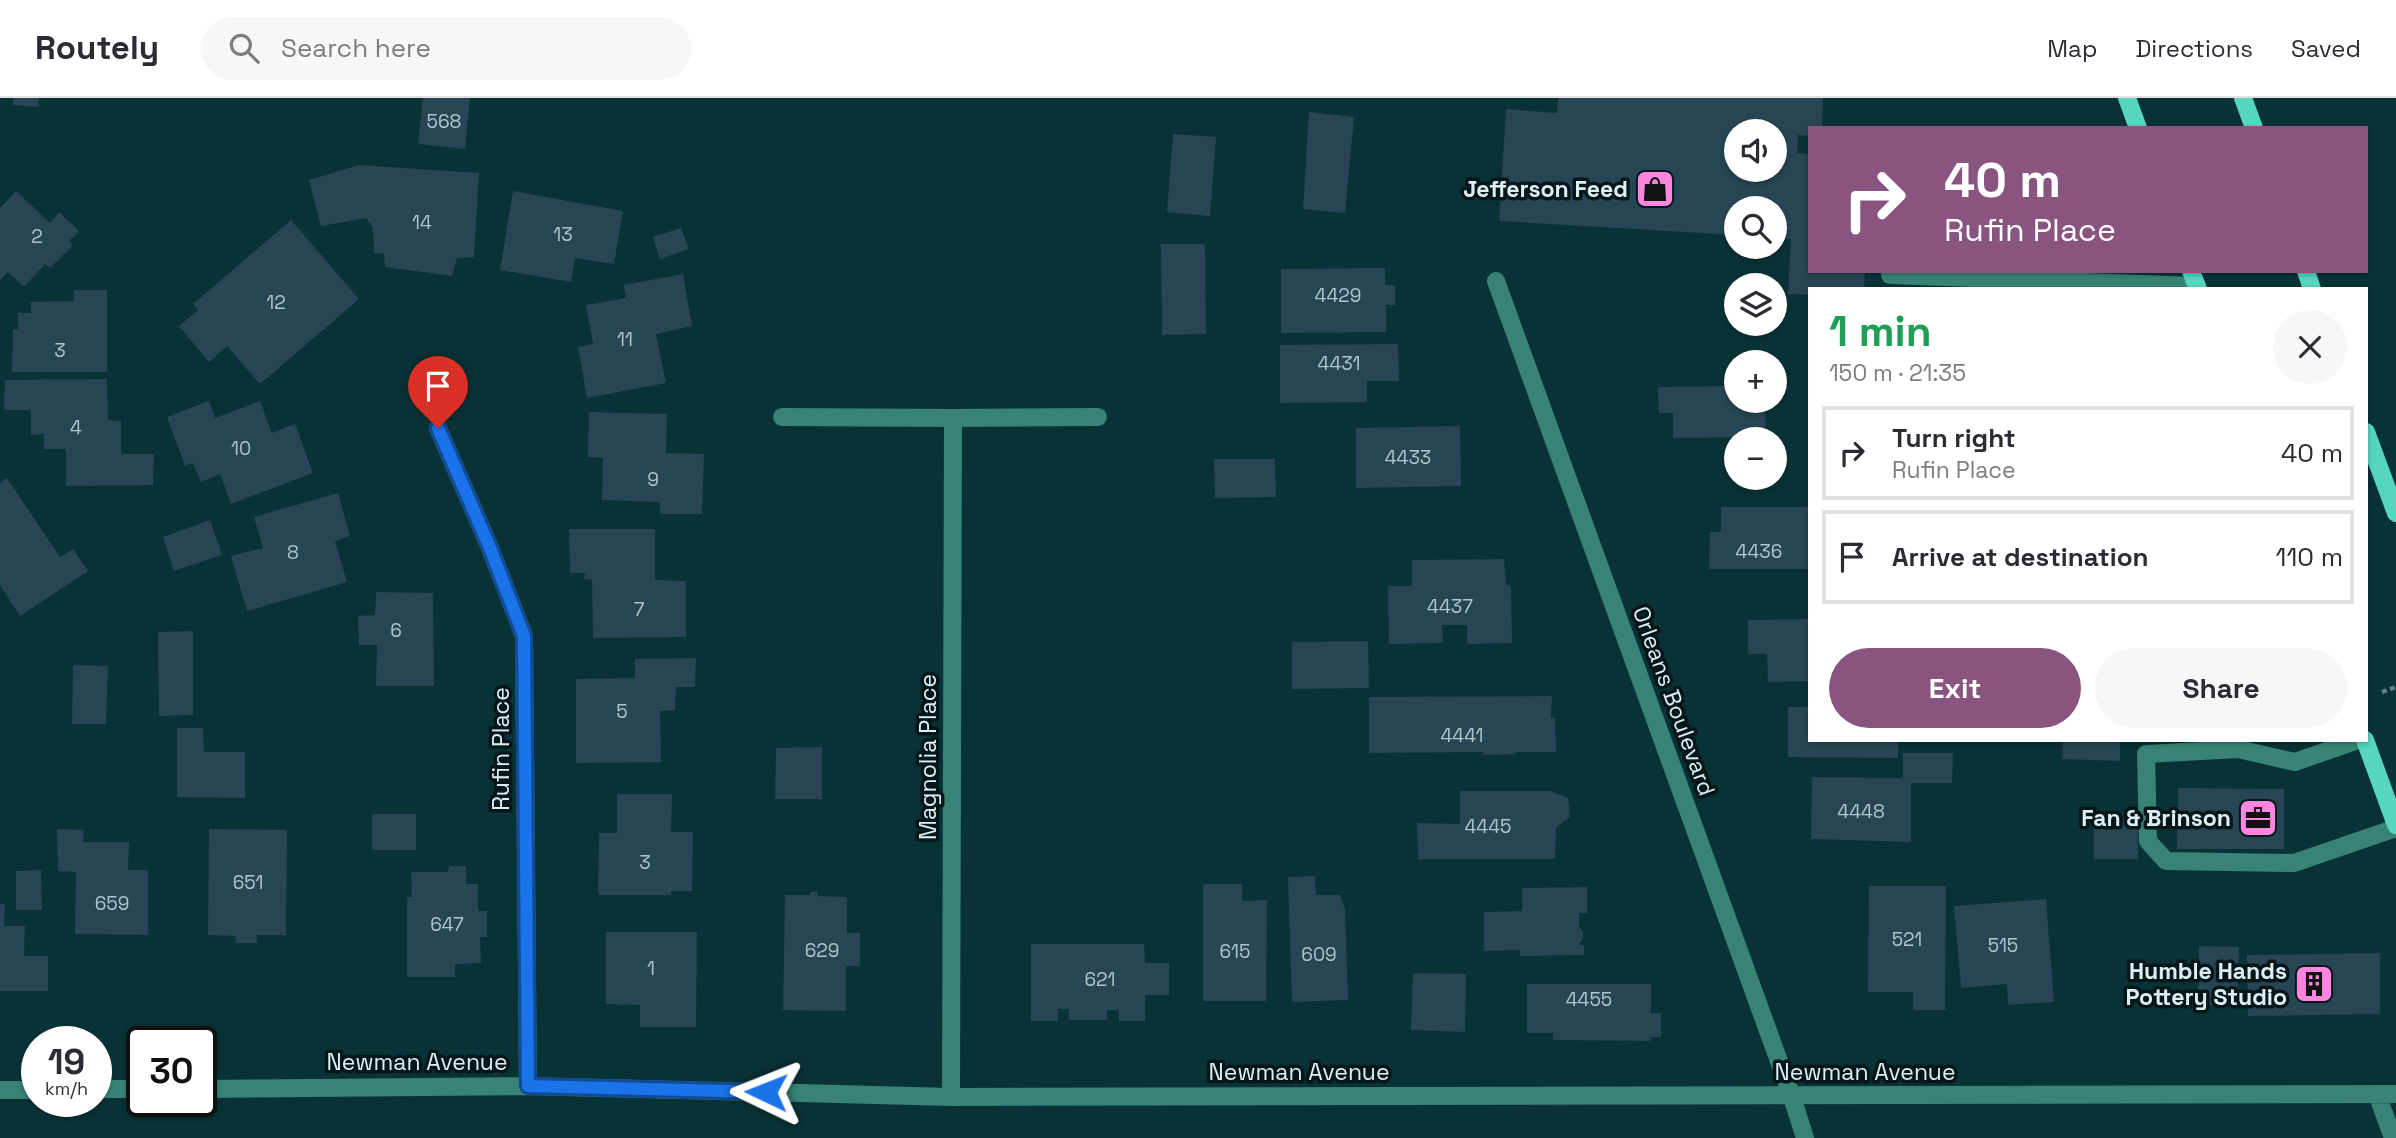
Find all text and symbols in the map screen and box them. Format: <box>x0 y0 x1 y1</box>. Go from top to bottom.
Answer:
search box <box>201 17 691 80</box>
text: Routely <box>35 27 159 69</box>
icon: search <box>225 29 263 67</box>
text: Search here <box>281 31 431 65</box>
text: Map <box>2047 33 2097 64</box>
text: Directions <box>2135 33 2253 64</box>
text: Saved <box>2291 33 2361 64</box>
house number: 568 <box>427 109 461 134</box>
map controls <box>1724 119 1787 490</box>
button: sound <box>1724 119 1787 182</box>
text: 40 m <box>1944 149 2061 211</box>
icon: right <box>1829 154 1920 245</box>
shop icon: Jefferson Feed <box>1634 168 1676 210</box>
place label: Jefferson Feed <box>1463 174 1628 204</box>
button: search <box>1724 196 1787 259</box>
house number: 14 <box>412 210 432 235</box>
text: Rufin Place <box>1944 210 2116 250</box>
house number: 13 <box>553 222 573 247</box>
house number: 2 <box>31 224 43 249</box>
button: layers <box>1724 273 1787 336</box>
house number: 4429 <box>1315 283 1361 308</box>
house number: 12 <box>266 290 286 315</box>
text: 1 min <box>1829 305 1932 358</box>
button: close <box>2273 310 2347 384</box>
house number: 11 <box>617 327 633 352</box>
house number: 3 <box>54 338 66 363</box>
button: + <box>1724 350 1787 413</box>
house number: 4431 <box>1318 351 1360 376</box>
pin <box>408 356 468 428</box>
text: 150 m · 21:35 <box>1829 358 1966 388</box>
icon: arrive <box>419 367 457 405</box>
house number: 4 <box>70 415 82 440</box>
text: Turn right <box>1892 421 2016 455</box>
button: − <box>1724 427 1787 490</box>
icon: right <box>1833 434 1871 472</box>
house number: 10 <box>231 436 251 461</box>
text: 40 m <box>2281 436 2343 470</box>
house number: 4433 <box>1385 445 1431 470</box>
text: Rufin Place <box>1892 455 2016 485</box>
house number: 9 <box>647 467 659 492</box>
icon: arrive <box>1833 538 1871 576</box>
house number: 4436 <box>1736 539 1782 564</box>
house number: 8 <box>287 540 299 565</box>
text: Arrive at destination <box>1892 540 2149 574</box>
text: 110 m <box>2276 540 2343 574</box>
house number: 4437 <box>1427 594 1473 619</box>
house number: 7 <box>634 597 645 622</box>
street label: Orleans Boulevard <box>1626 602 1722 800</box>
house number: 6 <box>390 618 402 643</box>
button: Exit <box>1829 648 2081 728</box>
button: Share <box>2095 648 2347 728</box>
street label: Magnolia Place <box>913 674 943 840</box>
street label: Rufin Place <box>486 687 516 811</box>
house number: 5 <box>616 699 628 724</box>
house number: 4441 <box>1440 723 1484 748</box>
office icon: Fan & Brinson <box>2237 797 2279 839</box>
house number: 4448 <box>1837 799 1885 824</box>
place label: Fan & Brinson <box>2081 803 2231 833</box>
house number: 4445 <box>1464 814 1512 839</box>
house number: 3 <box>639 850 651 875</box>
house number: 651 <box>233 870 263 895</box>
house number: 659 <box>95 891 129 916</box>
house number: 647 <box>430 912 464 937</box>
house number: 521 <box>1892 927 1922 952</box>
house number: 515 <box>1988 933 2018 958</box>
house number: 629 <box>805 938 839 963</box>
house number: 615 <box>1220 939 1250 964</box>
house number: 609 <box>1301 942 1337 967</box>
house number: 1 <box>647 956 655 981</box>
place label: Humble Hands Pottery Studio <box>2125 956 2287 1012</box>
building icon: Humble Hands Pottery Studio <box>2293 963 2335 1005</box>
house number: 621 <box>1085 967 1115 992</box>
house number: 4455 <box>1566 987 1612 1012</box>
speed limit sign: 30 <box>126 1026 217 1117</box>
text: 19 <box>48 1040 85 1084</box>
street label: Newman Avenue <box>326 1047 508 1077</box>
position arrow <box>729 1055 803 1129</box>
street label: Newman Avenue <box>1208 1057 1390 1087</box>
street label: Newman Avenue <box>1774 1057 1956 1087</box>
text: km/h <box>45 1077 88 1100</box>

